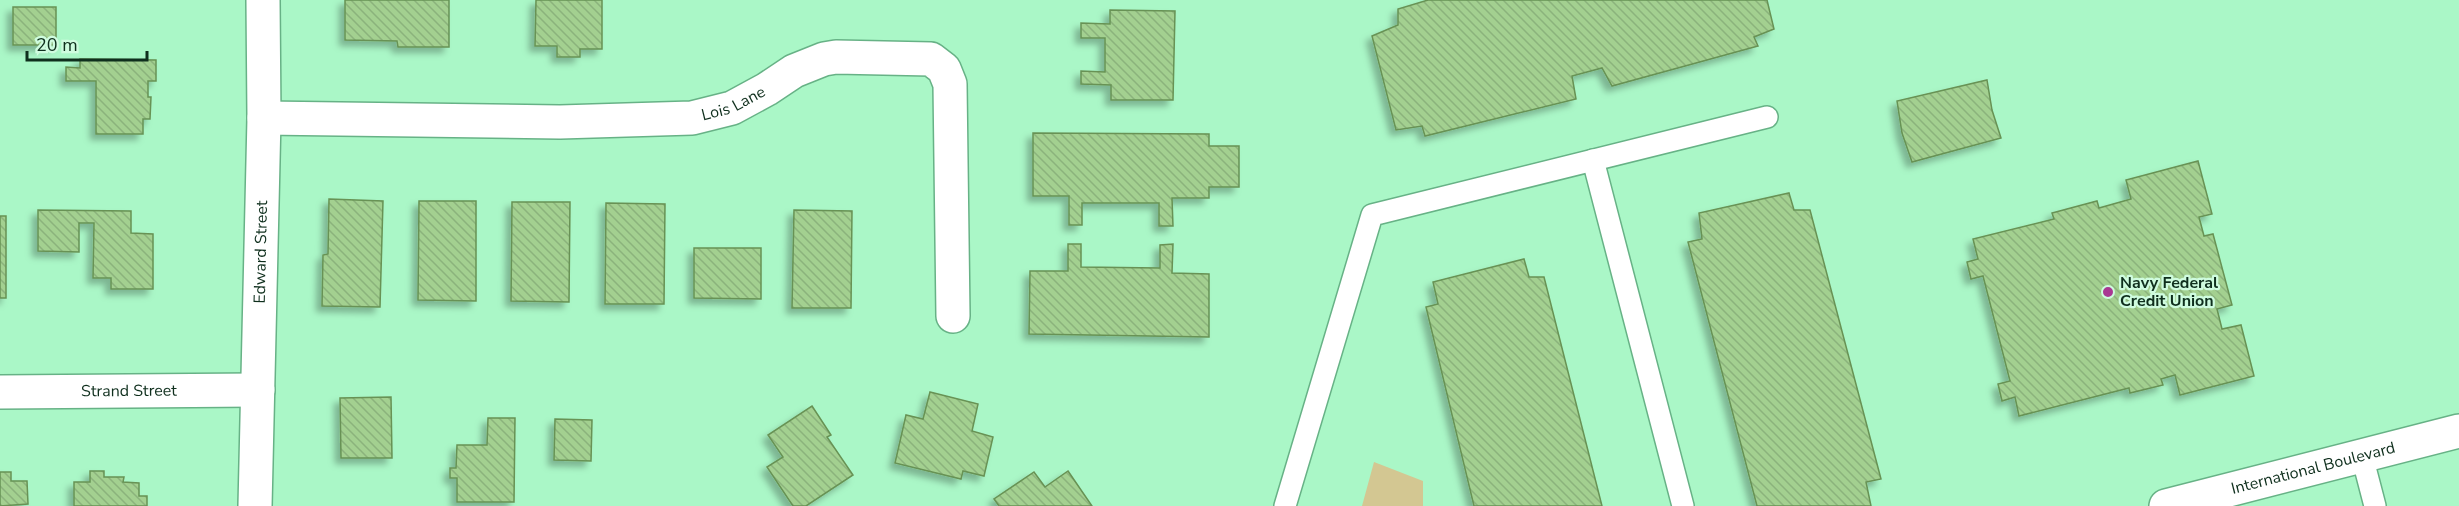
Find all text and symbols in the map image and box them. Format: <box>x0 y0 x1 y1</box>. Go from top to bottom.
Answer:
scale bar <box>27 24 147 62</box>
text: 20 m <box>36 33 78 57</box>
street label: Lois Lane <box>699 81 769 126</box>
street label: Edward Street <box>249 200 273 304</box>
place label: Navy Federal Credit Union <box>2120 272 2218 312</box>
marker: Navy Federal Credit Union <box>2101 285 2115 299</box>
street label: Strand Street <box>81 380 177 402</box>
street label: International Boulevard <box>2229 437 2398 500</box>

